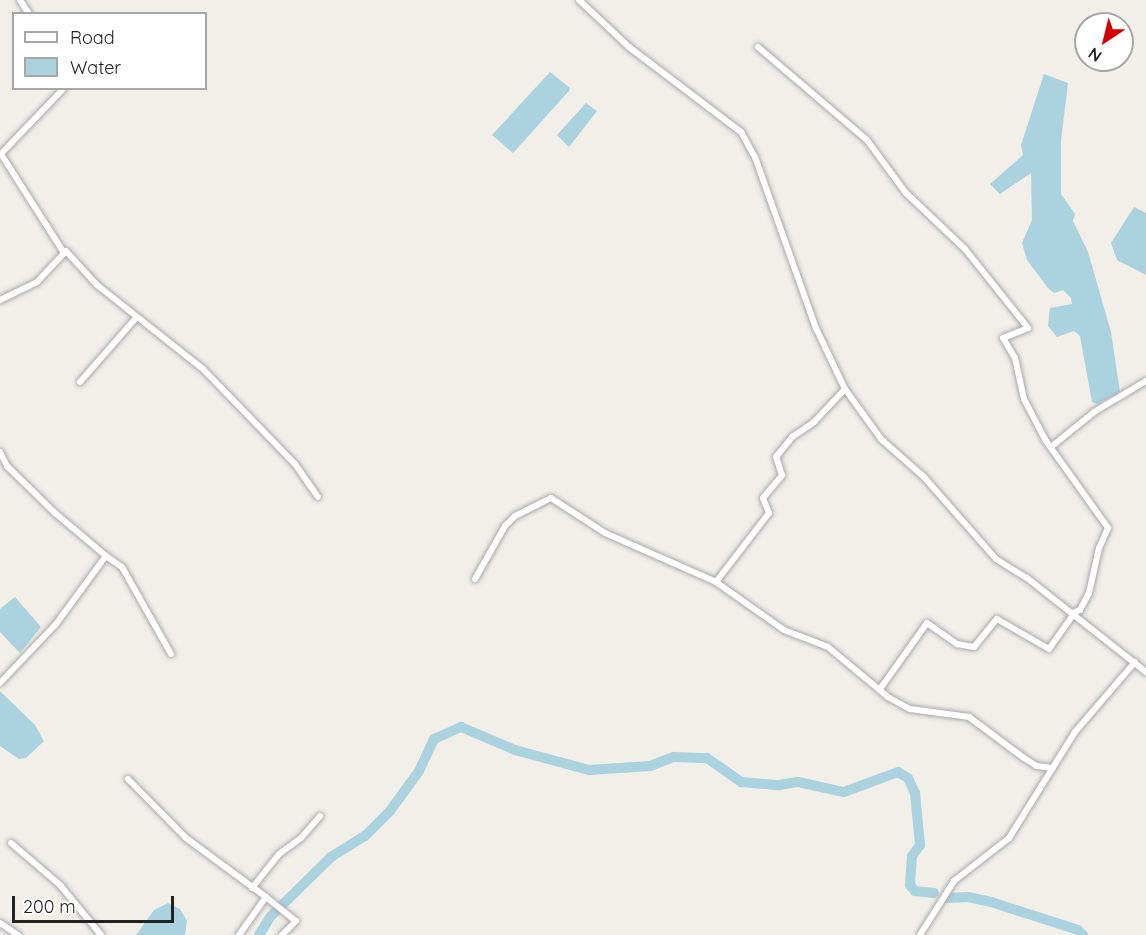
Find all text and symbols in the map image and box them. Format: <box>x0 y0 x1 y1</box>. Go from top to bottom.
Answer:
legend <box>12 12 207 90</box>
north arrow <box>1074 12 1134 72</box>
text: Road <box>70 26 115 49</box>
text: N <box>1084 44 1105 67</box>
text: Water <box>70 56 121 79</box>
scale bar <box>15 884 177 922</box>
text: 200 m <box>23 895 76 918</box>

